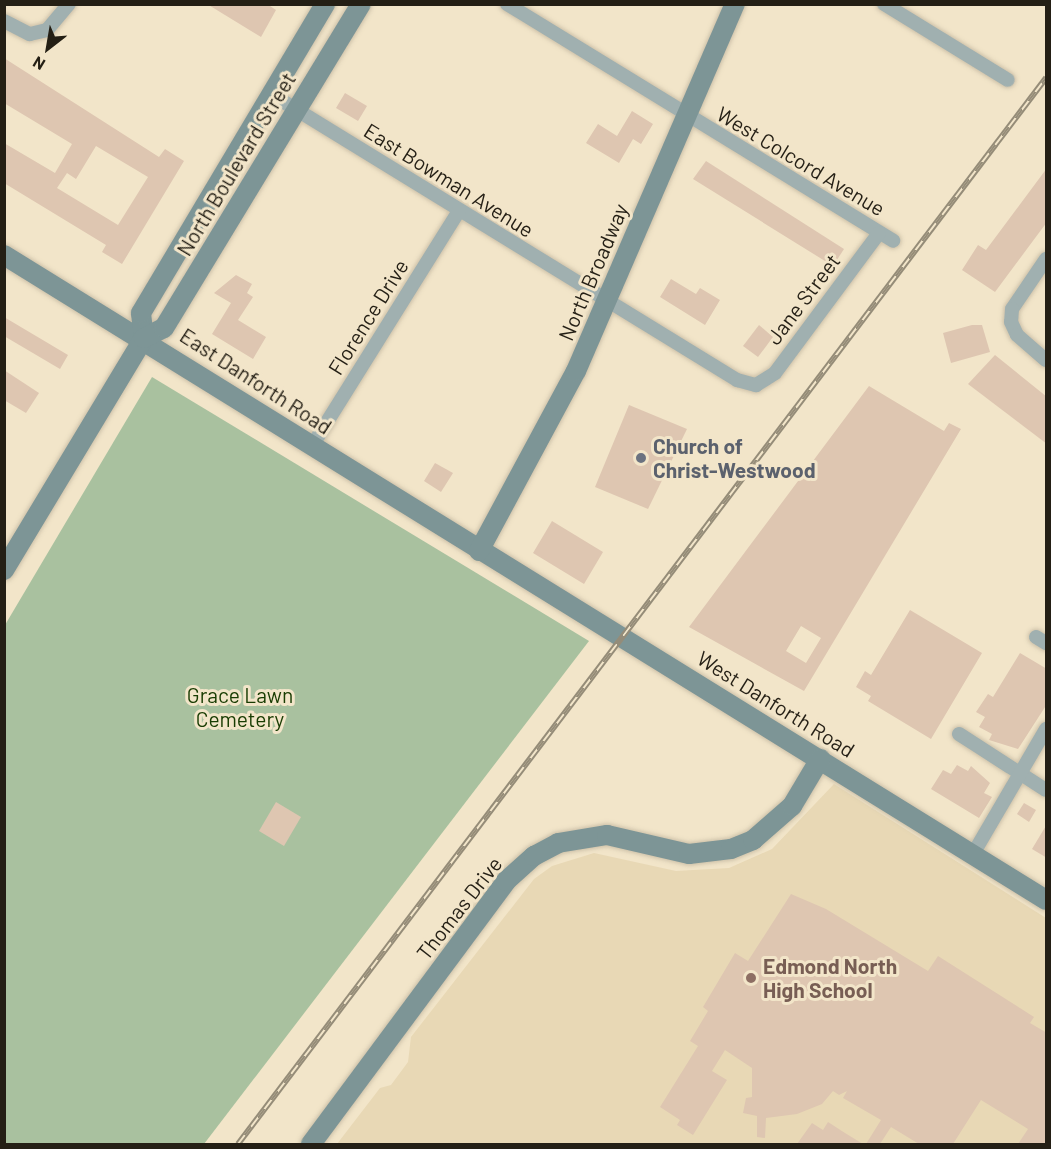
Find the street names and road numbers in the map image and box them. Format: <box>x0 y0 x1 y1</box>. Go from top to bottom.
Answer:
street label: North Boulevard Street <box>171 68 301 260</box>
street label: West Colcord Avenue <box>712 101 890 221</box>
street label: East Bowman Avenue <box>360 118 538 242</box>
street label: North Broadway <box>553 200 633 344</box>
street label: Jane Street <box>761 249 845 349</box>
street label: Florence Drive <box>323 255 413 379</box>
street label: East Danforth Road <box>175 323 337 439</box>
street label: West Danforth Road <box>693 645 859 763</box>
street label: Thomas Drive <box>411 851 507 965</box>

